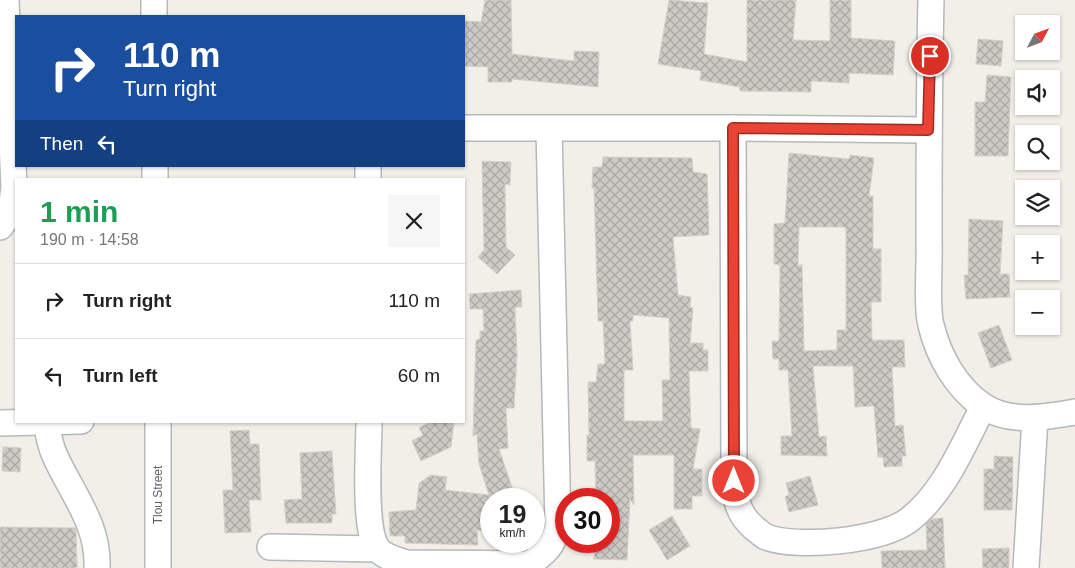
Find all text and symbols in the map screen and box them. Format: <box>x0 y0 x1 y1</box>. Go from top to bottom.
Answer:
north arrow <box>1015 15 1060 60</box>
map controls <box>1015 15 1060 335</box>
icon: right <box>40 35 105 100</box>
text: 110 m <box>123 35 220 74</box>
pin <box>909 35 951 77</box>
icon: arrive <box>916 42 944 70</box>
button: sound <box>1015 70 1060 115</box>
text: Turn right <box>123 76 216 101</box>
button: search <box>1015 125 1060 170</box>
icon: left <box>93 130 121 158</box>
text: Then <box>40 133 83 154</box>
button: layers <box>1015 180 1060 225</box>
text: 1 min <box>40 195 118 228</box>
button: close <box>388 195 440 247</box>
text: 190 m · 14:58 <box>40 231 139 248</box>
button: + <box>1015 235 1060 280</box>
icon: right <box>40 287 68 315</box>
text: Turn right <box>83 290 171 311</box>
text: 110 m <box>389 290 440 311</box>
button: − <box>1015 290 1060 335</box>
icon: left <box>40 362 68 390</box>
text: Turn left <box>83 365 158 386</box>
text: 60 m <box>398 365 440 386</box>
position arrow <box>707 454 759 506</box>
street label: Tlou Street <box>151 465 165 524</box>
speed limit sign: 30 <box>555 488 620 553</box>
text: 19 <box>499 500 526 528</box>
text: km/h <box>499 526 526 540</box>

